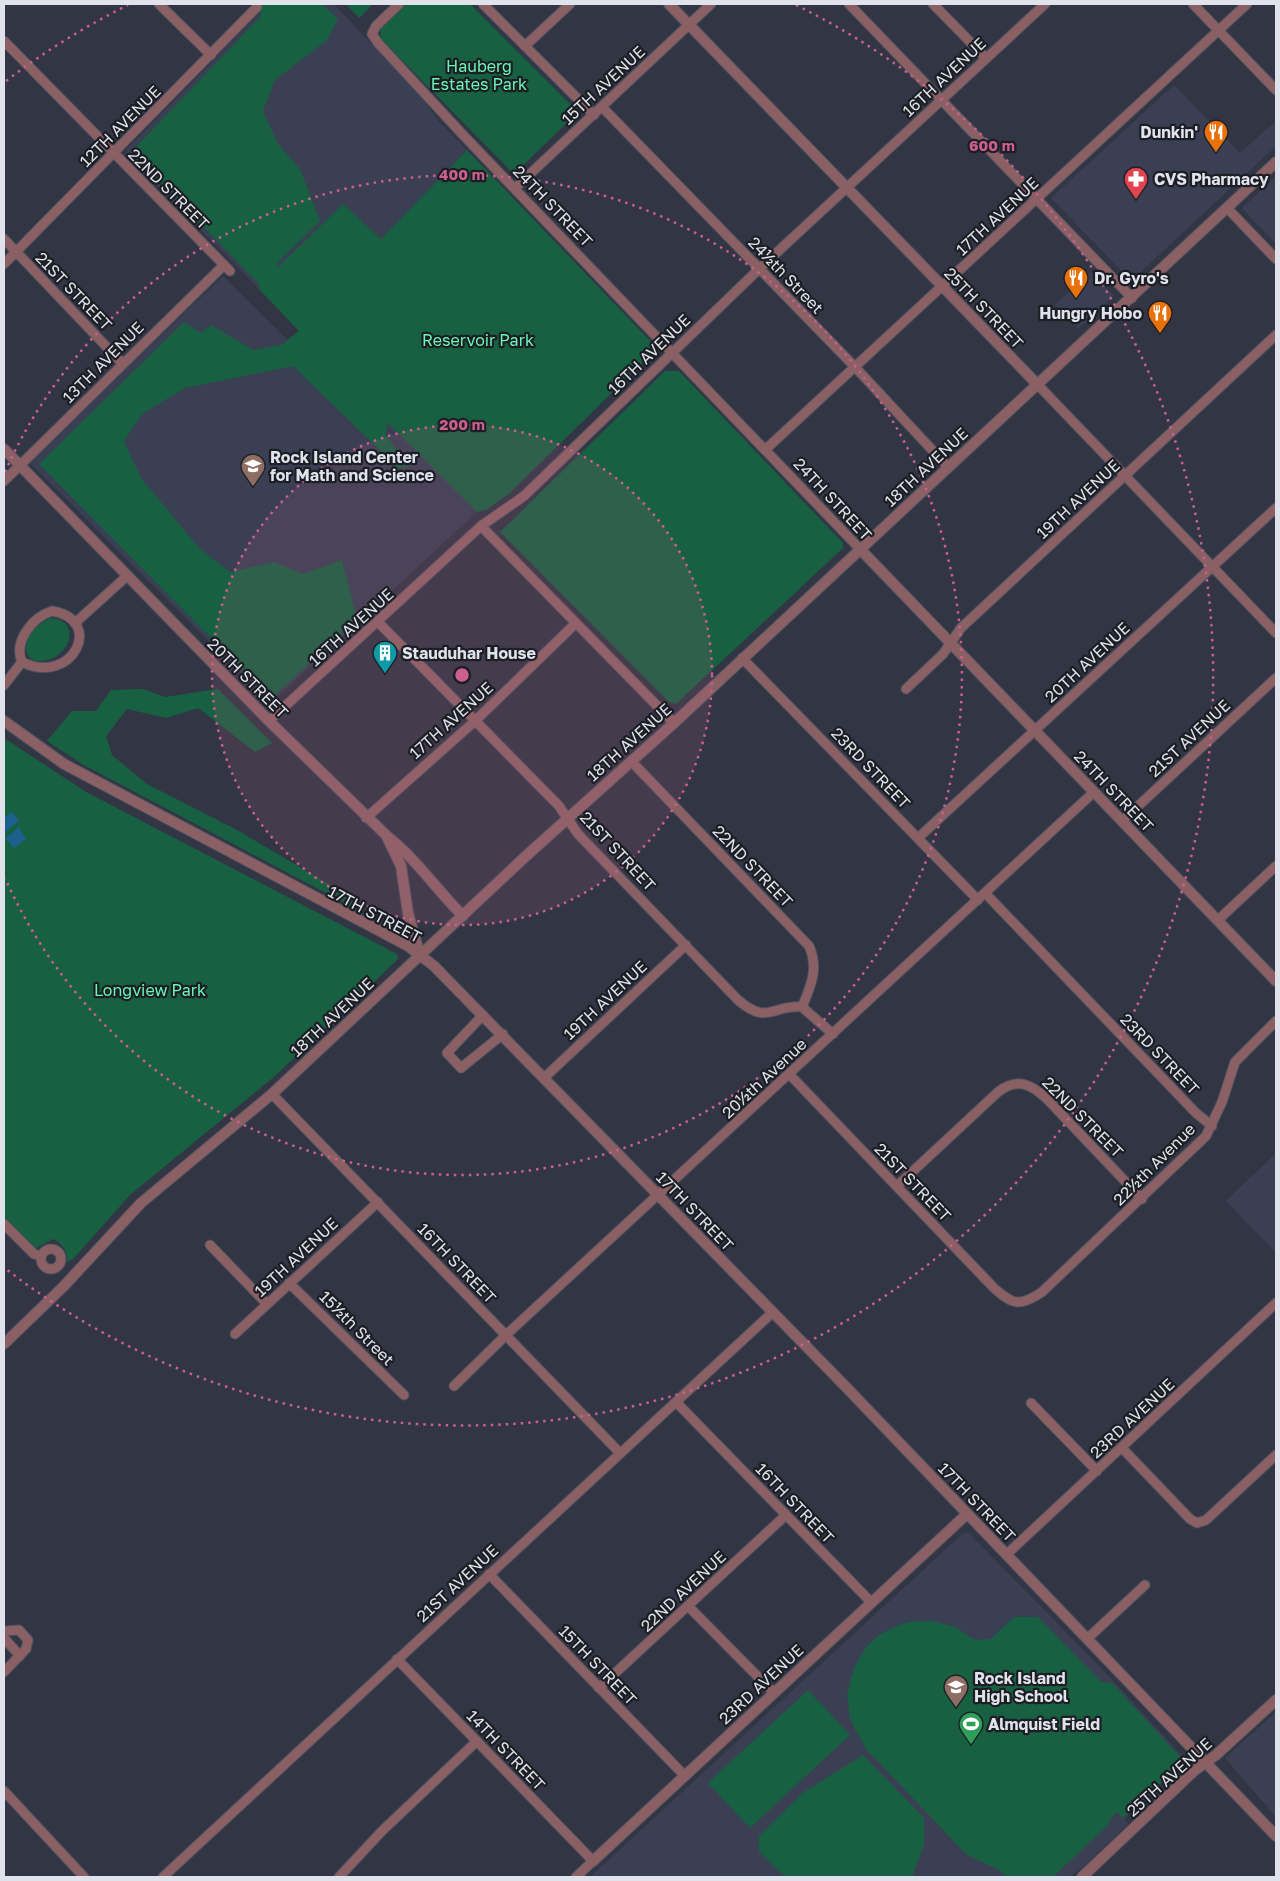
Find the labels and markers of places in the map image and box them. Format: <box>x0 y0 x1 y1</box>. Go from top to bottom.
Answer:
restaurant icon: Dunkin' <box>1203 119 1229 153</box>
place label: Dunkin' <box>1140 122 1198 142</box>
pharmacy icon: CVS Pharmacy <box>1123 166 1149 200</box>
place label: CVS Pharmacy <box>1154 169 1269 189</box>
restaurant icon: Dr. Gyro's <box>1063 265 1089 299</box>
place label: Dr. Gyro's <box>1094 268 1169 288</box>
restaurant icon: Hungry Hobo <box>1147 300 1173 334</box>
place label: Hungry Hobo <box>1039 303 1142 323</box>
place label: Rock Island Center for Math and Science <box>270 447 434 485</box>
school or university icon: Rock Island Center for Math and Science <box>240 453 266 487</box>
building icon: Stauduhar House <box>372 640 398 674</box>
place label: Stauduhar House <box>402 643 536 663</box>
centre of rings <box>453 666 471 684</box>
place label: Rock Island High School <box>974 1668 1069 1706</box>
school or university icon: Rock Island High School <box>943 1674 969 1708</box>
sports icon: Almquist Field <box>958 1711 984 1745</box>
place label: Almquist Field <box>988 1714 1100 1734</box>

